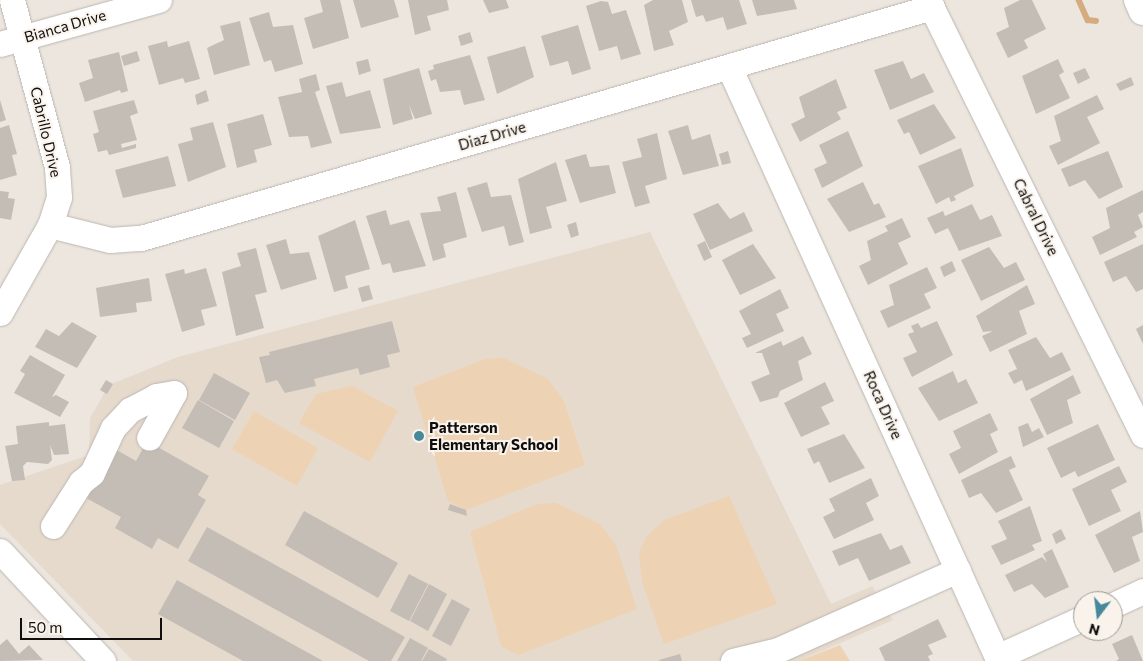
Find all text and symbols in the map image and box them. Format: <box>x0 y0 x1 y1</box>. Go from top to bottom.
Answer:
street label: Bianca Drive <box>22 6 108 46</box>
street label: Cabrillo Drive <box>27 85 65 179</box>
street label: Diaz Drive <box>456 118 528 154</box>
street label: Cabral Drive <box>1010 175 1062 259</box>
street label: Roca Drive <box>860 368 906 442</box>
place label: Patterson Elementary School <box>429 418 558 453</box>
marker: Patterson Elementary School <box>413 430 425 442</box>
north arrow <box>1073 591 1123 641</box>
scale bar <box>22 608 165 640</box>
text: 50 m <box>28 618 62 636</box>
text: N <box>1087 620 1102 640</box>

